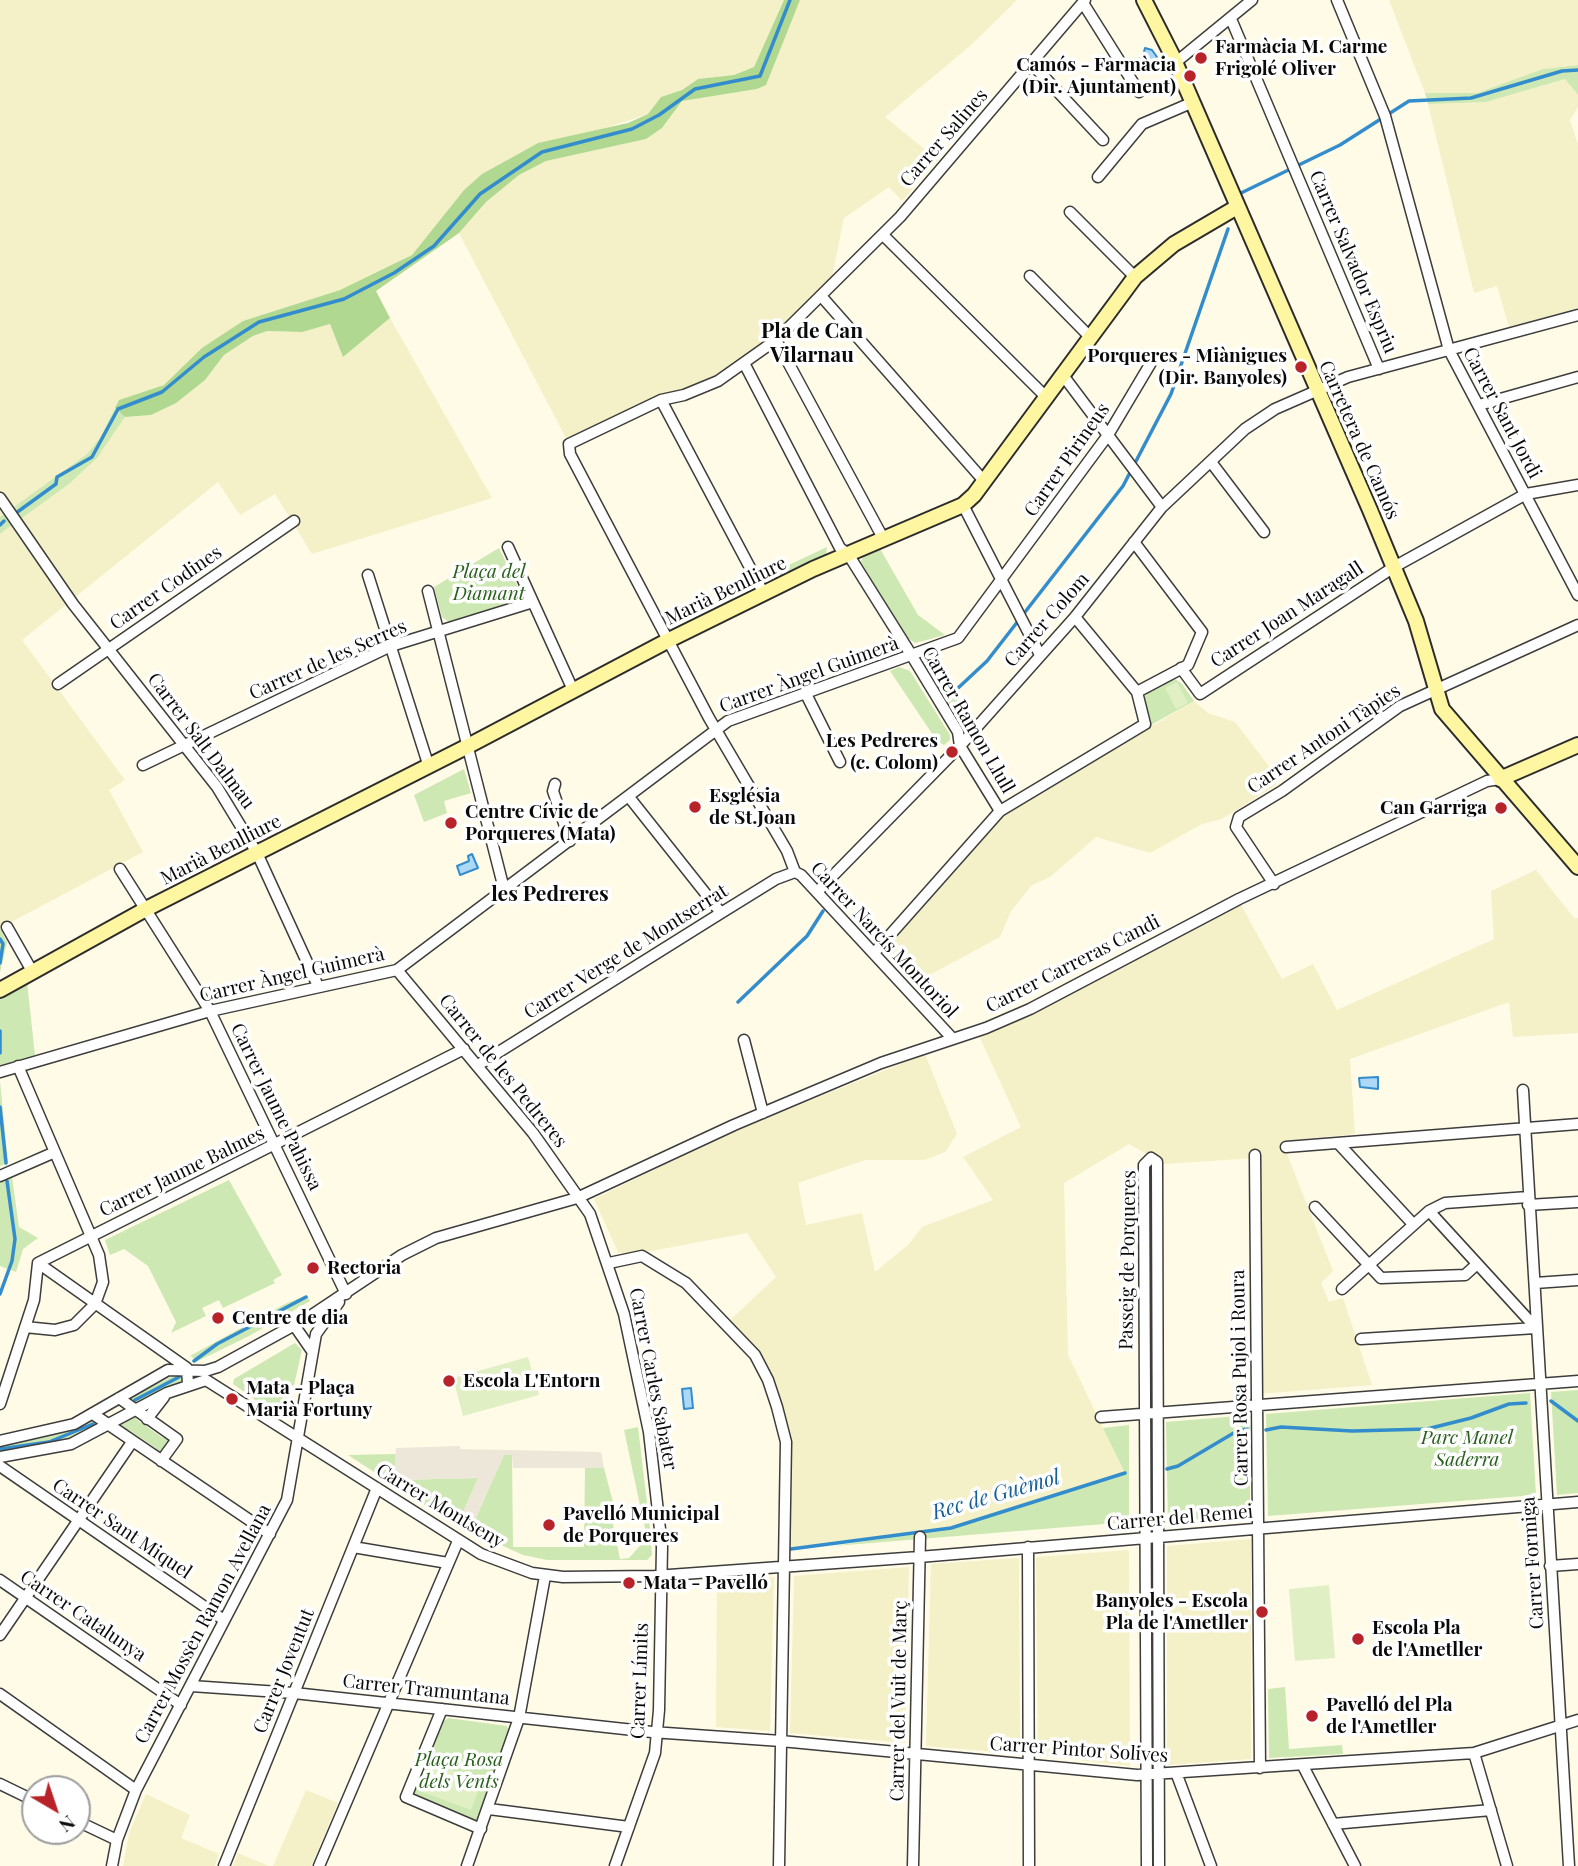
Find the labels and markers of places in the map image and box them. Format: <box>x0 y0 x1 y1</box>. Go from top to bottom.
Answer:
place label: Farmàcia M. Carme Frigolé Oliver <box>1215 36 1387 80</box>
marker: Farmàcia M. Carme Frigolé Oliver <box>1193 50 1209 66</box>
place label: Camós - Farmàcia (Dir. Ajuntament) <box>1016 54 1176 98</box>
marker: Camós - Farmàcia (Dir. Ajuntament) <box>1182 68 1198 84</box>
place label: Porqueres - Miànigues (Dir. Banyoles) <box>1087 345 1287 389</box>
marker: Porqueres - Miànigues (Dir. Banyoles) <box>1293 359 1309 375</box>
place label: Les Pedreres (c. Colom) <box>826 730 938 774</box>
marker: Les Pedreres (c. Colom) <box>944 744 960 760</box>
place label: Església de St.Joan <box>709 785 796 829</box>
place label: Can Garriga <box>1380 797 1487 819</box>
marker: Església de St.Joan <box>687 799 703 815</box>
marker: Can Garriga <box>1493 800 1509 816</box>
place label: Centre Cívic de Porqueres (Mata) <box>465 801 616 845</box>
marker: Centre Cívic de Porqueres (Mata) <box>443 815 459 831</box>
place label: Rectoria <box>327 1257 401 1279</box>
marker: Rectoria <box>305 1260 321 1276</box>
place label: Centre de dia <box>232 1307 348 1329</box>
marker: Centre de dia <box>210 1310 226 1326</box>
place label: Escola L'Entorn <box>463 1370 600 1392</box>
marker: Escola L'Entorn <box>441 1373 457 1389</box>
place label: Mata - Plaça Marià Fortuny <box>246 1377 372 1421</box>
marker: Mata - Plaça Marià Fortuny <box>224 1391 240 1407</box>
place label: Pavelló Municipal de Porqueres <box>563 1503 720 1547</box>
marker: Pavelló Municipal de Porqueres <box>541 1517 557 1533</box>
place label: Mata - Pavelló <box>643 1572 768 1594</box>
marker: Mata - Pavelló <box>621 1575 637 1591</box>
place label: Banyoles - Escola Pla de l'Ametller <box>1095 1590 1248 1634</box>
marker: Banyoles - Escola Pla de l'Ametller <box>1254 1604 1270 1620</box>
place label: Escola Pla de l'Ametller <box>1372 1617 1482 1661</box>
marker: Escola Pla de l'Ametller <box>1350 1631 1366 1647</box>
place label: Pavelló del Pla de l'Ametller <box>1326 1694 1452 1738</box>
marker: Pavelló del Pla de l'Ametller <box>1304 1708 1320 1724</box>

